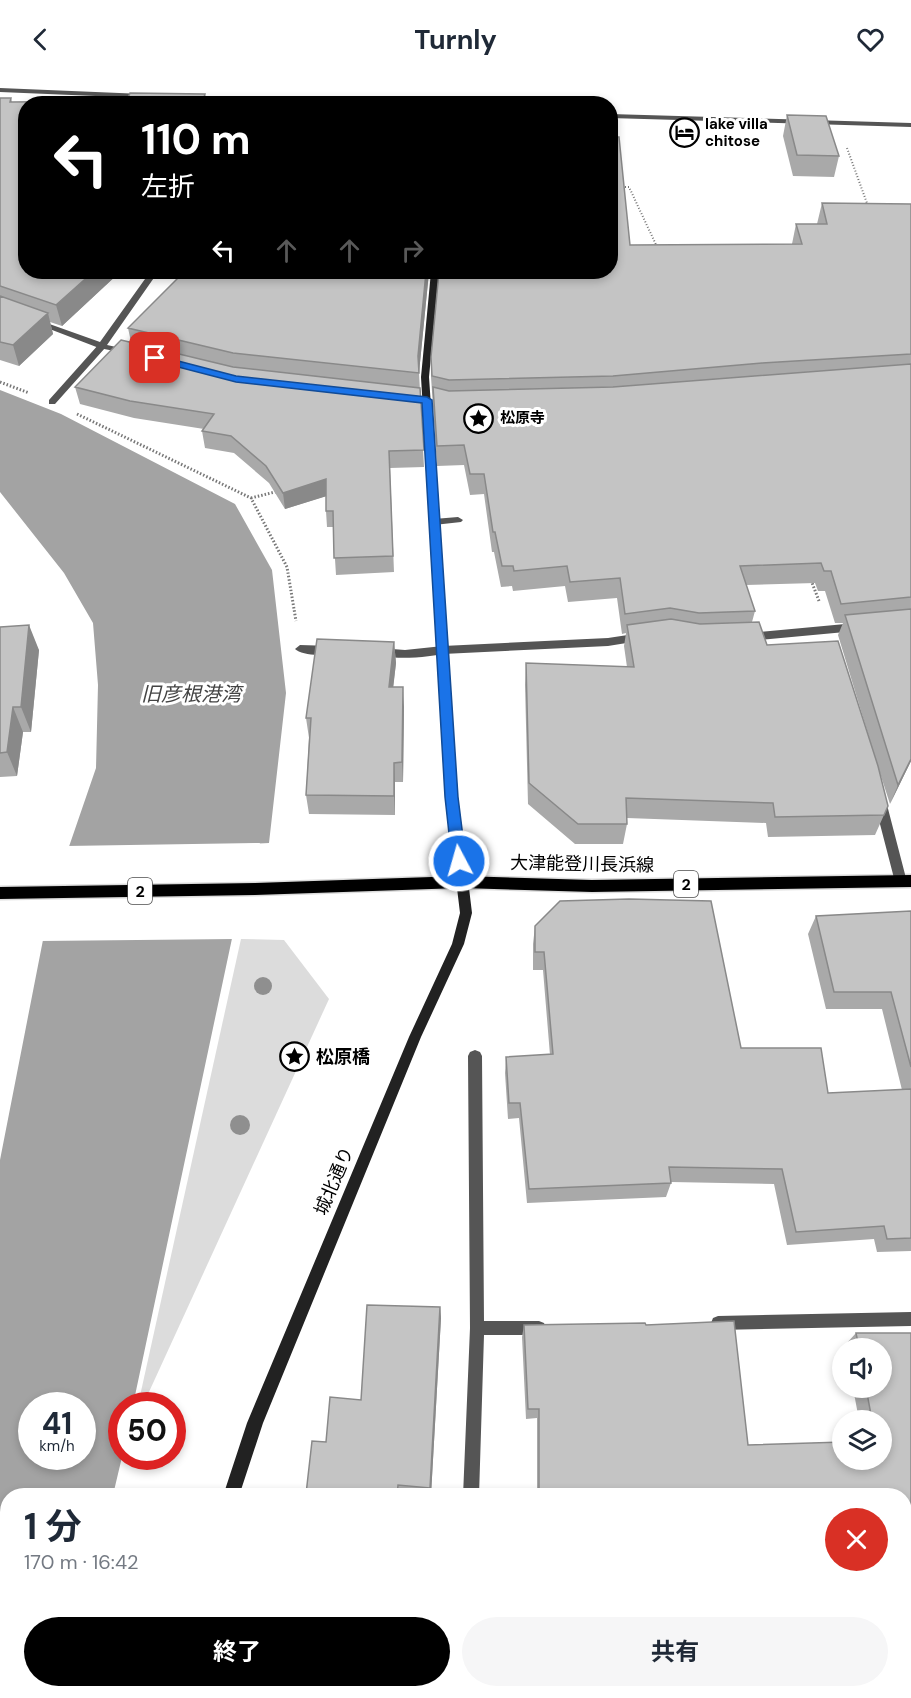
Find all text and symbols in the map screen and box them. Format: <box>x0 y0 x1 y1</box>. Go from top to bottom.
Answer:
text: Turnly <box>414 22 497 57</box>
icon: back <box>24 23 57 56</box>
icon: heart <box>854 23 887 56</box>
text: 110 m <box>141 112 251 167</box>
place label: lake villa chitose <box>705 114 768 151</box>
hotel icon: lake villa chitose <box>668 117 700 149</box>
icon: left <box>42 120 120 198</box>
text: 左折 <box>141 169 195 204</box>
icon: left <box>207 234 240 267</box>
icon: ahead <box>270 234 303 267</box>
icon: ahead <box>333 234 366 267</box>
icon: right <box>396 234 429 267</box>
pin <box>129 332 180 383</box>
icon: arrive <box>138 341 171 374</box>
place icon: 松原寺 <box>463 402 495 434</box>
place label: 松原寺 <box>500 408 545 428</box>
water label: 旧彦根港湾 <box>141 681 244 707</box>
position arrow <box>427 829 491 893</box>
street label: 大津能登川長浜線 <box>510 851 654 877</box>
road number: 2 <box>674 871 698 897</box>
road number: 2 <box>128 878 152 904</box>
place icon: 松原橋 <box>279 1041 311 1073</box>
place label: 松原橋 <box>316 1045 370 1069</box>
street label: 城北通り <box>309 1143 359 1219</box>
map controls <box>832 1338 892 1470</box>
button: sound <box>832 1338 892 1398</box>
speed limit sign: 50 <box>108 1392 186 1470</box>
text: 41 <box>42 1404 72 1443</box>
button: layers <box>832 1410 892 1470</box>
text: km/h <box>39 1436 75 1456</box>
text: 1 分 <box>24 1503 82 1550</box>
button: close <box>825 1508 888 1571</box>
text: 170 m · 16:42 <box>24 1549 139 1575</box>
button: 終了 <box>24 1617 450 1686</box>
button: 共有 <box>462 1617 888 1686</box>

